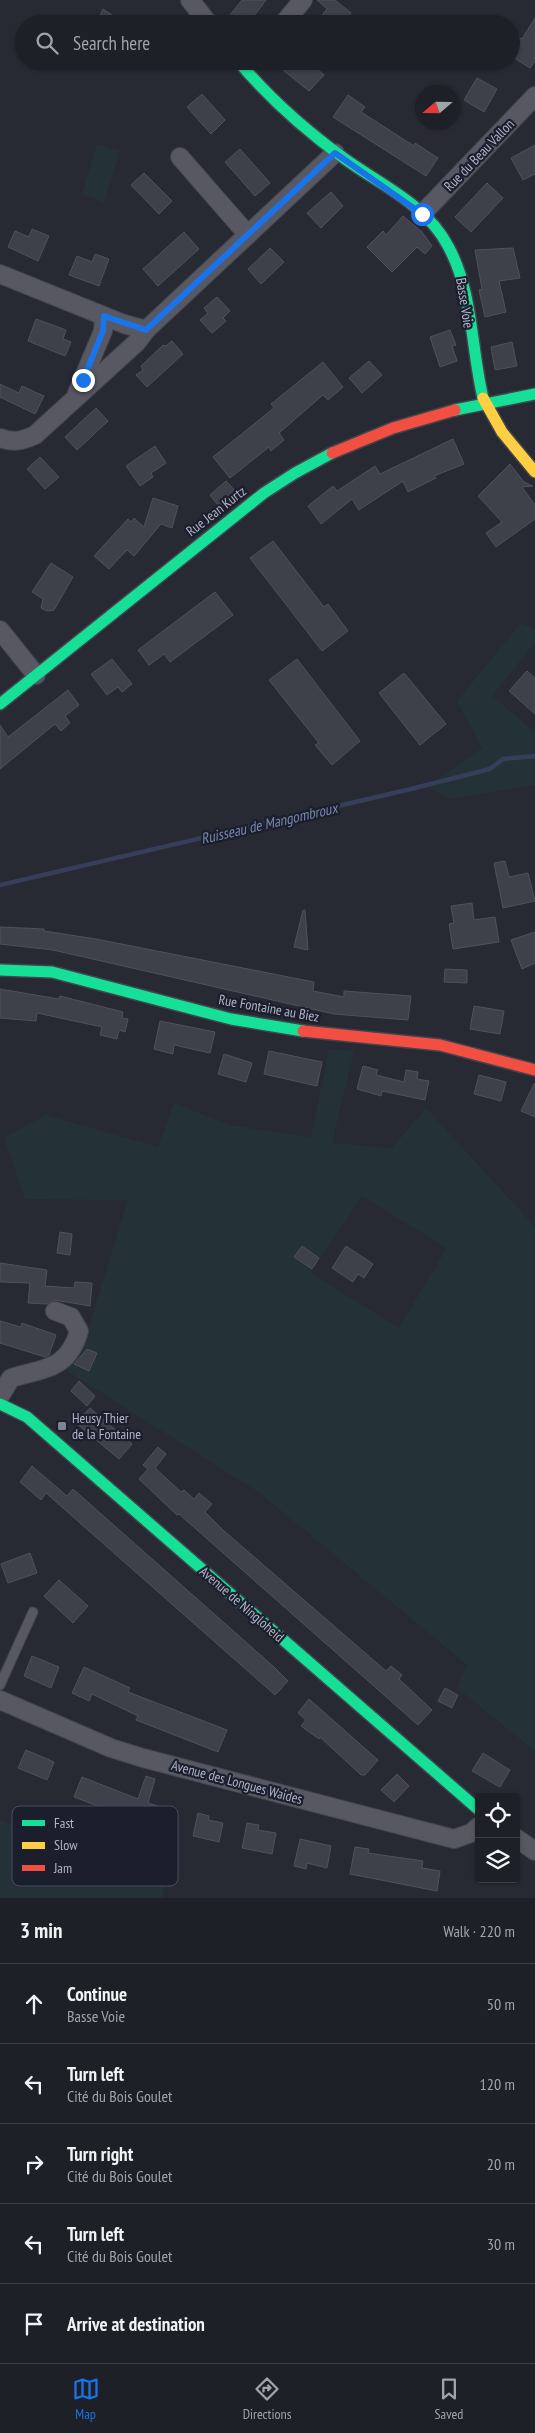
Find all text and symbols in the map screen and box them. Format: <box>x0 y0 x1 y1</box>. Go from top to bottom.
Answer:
search box <box>15 15 520 70</box>
icon: search <box>33 29 61 57</box>
text: Search here <box>73 31 150 55</box>
north arrow <box>415 85 460 130</box>
street label: Rue du Beau Vallon <box>440 115 518 195</box>
route start <box>411 203 434 226</box>
street label: Basse Voie <box>452 277 478 330</box>
route end <box>72 369 95 392</box>
street label: Rue Jean Kurtz <box>182 482 250 540</box>
water label: Ruisseau de Mangombroux <box>199 798 341 848</box>
street label: Rue Fontaine au Biez <box>217 990 321 1026</box>
place label: Heusy Thier de la Fontaine <box>72 1409 141 1443</box>
marker: Heusy Thier de la Fontaine <box>56 1420 68 1432</box>
street label: Avenue de Ningloheid <box>196 1562 288 1646</box>
street label: Avenue des Longues Waides <box>170 1756 305 1808</box>
map controls <box>475 1793 520 1883</box>
button: locate <box>475 1793 520 1838</box>
legend <box>12 1806 178 1886</box>
text: Fast <box>54 1814 74 1832</box>
text: Slow <box>54 1836 78 1854</box>
button: layers <box>475 1838 520 1883</box>
text: Jam <box>53 1859 72 1877</box>
text: 3 min <box>20 1917 62 1944</box>
text: Walk · 220 m <box>443 1921 515 1941</box>
text: Continue <box>67 1982 127 2006</box>
icon: ahead <box>20 1990 48 2018</box>
text: 50 m <box>487 1994 515 2014</box>
text: Basse Voie <box>67 2006 125 2026</box>
text: Turn left <box>67 2062 124 2086</box>
icon: left <box>20 2070 48 2098</box>
text: 120 m <box>480 2074 515 2094</box>
text: Cité du Bois Goulet <box>67 2086 173 2106</box>
text: Turn right <box>67 2142 133 2166</box>
icon: right <box>20 2150 48 2178</box>
text: 20 m <box>487 2154 515 2174</box>
text: Cité du Bois Goulet <box>67 2166 173 2186</box>
text: Turn left <box>67 2222 124 2246</box>
icon: left <box>20 2230 48 2258</box>
text: 30 m <box>487 2234 515 2254</box>
text: Cité du Bois Goulet <box>67 2246 173 2266</box>
icon: arrive <box>20 2310 48 2338</box>
text: Arrive at destination <box>67 2312 205 2336</box>
tab: Map <box>72 2375 100 2423</box>
tab: Directions <box>243 2375 291 2423</box>
tab: Saved <box>435 2375 463 2423</box>

